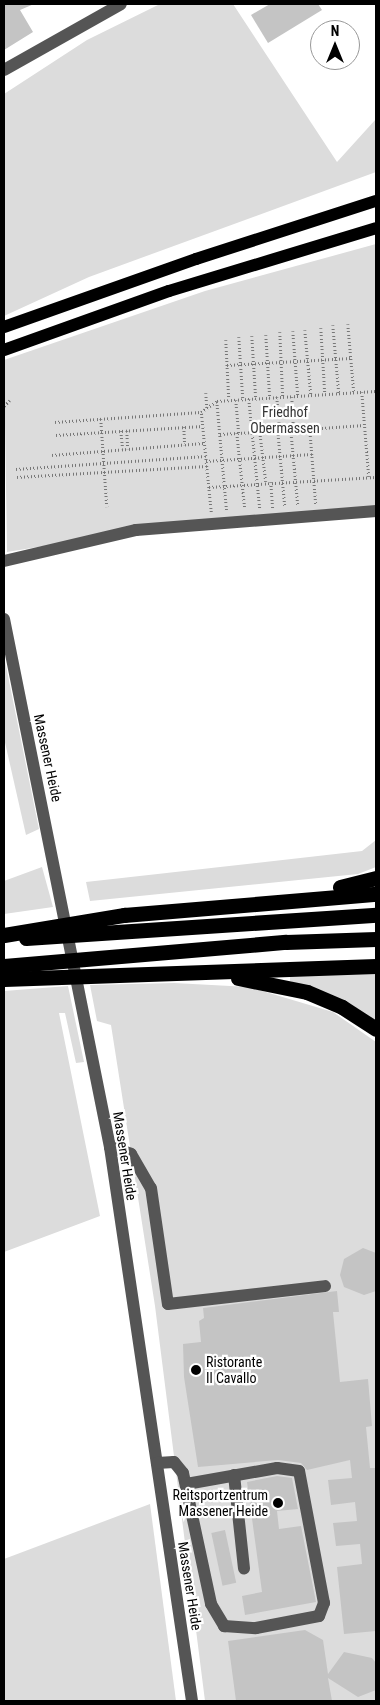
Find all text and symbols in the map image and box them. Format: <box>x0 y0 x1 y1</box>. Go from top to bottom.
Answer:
north arrow <box>310 20 360 70</box>
text: N <box>331 23 339 39</box>
park label: Friedhof Obermassen <box>250 404 320 437</box>
street label: Massener Heide <box>30 713 66 803</box>
street label: Massener Heide <box>110 1111 140 1201</box>
place label: Ristorante Il Cavallo <box>206 1354 262 1386</box>
marker: Ristorante Il Cavallo <box>190 1364 202 1376</box>
place label: Reitsportzentrum Massener Heide <box>172 1487 268 1520</box>
marker: Reitsportzentrum Massener Heide <box>272 1497 284 1509</box>
street label: Massener Heide <box>175 1541 205 1631</box>

